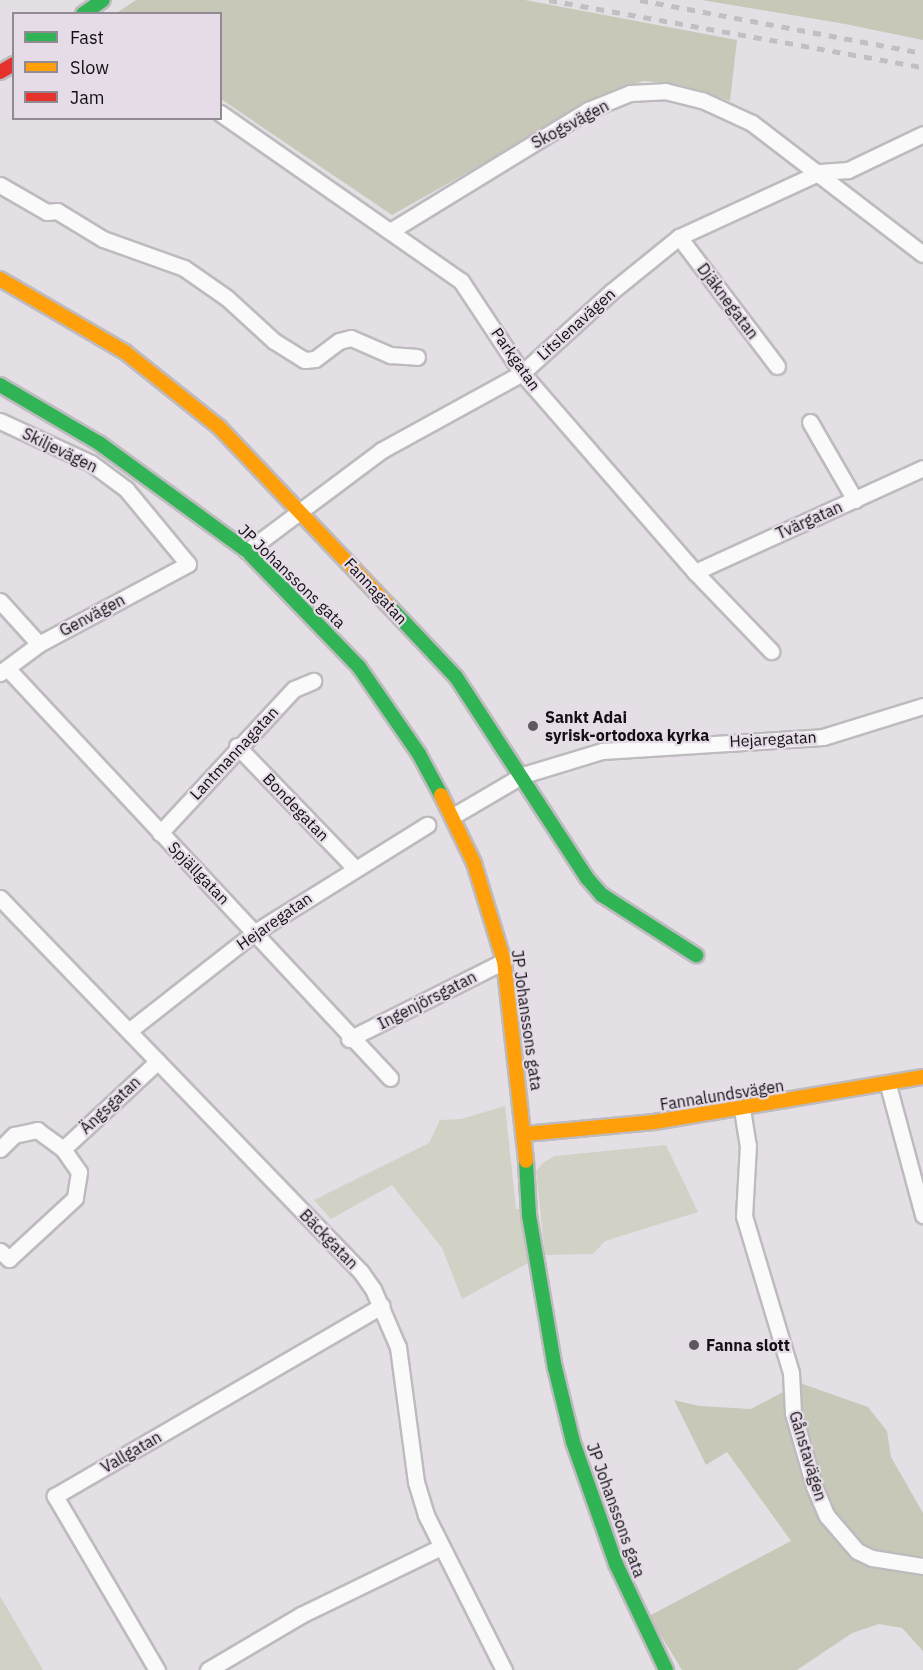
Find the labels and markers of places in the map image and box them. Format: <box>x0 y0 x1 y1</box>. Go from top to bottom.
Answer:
place label: Sankt Adai syrisk-ortodoxa kyrka <box>545 707 709 745</box>
marker: Sankt Adai syrisk-ortodoxa kyrka <box>526 719 540 733</box>
place label: Fanna slott <box>706 1335 790 1355</box>
marker: Fanna slott <box>687 1338 701 1352</box>

